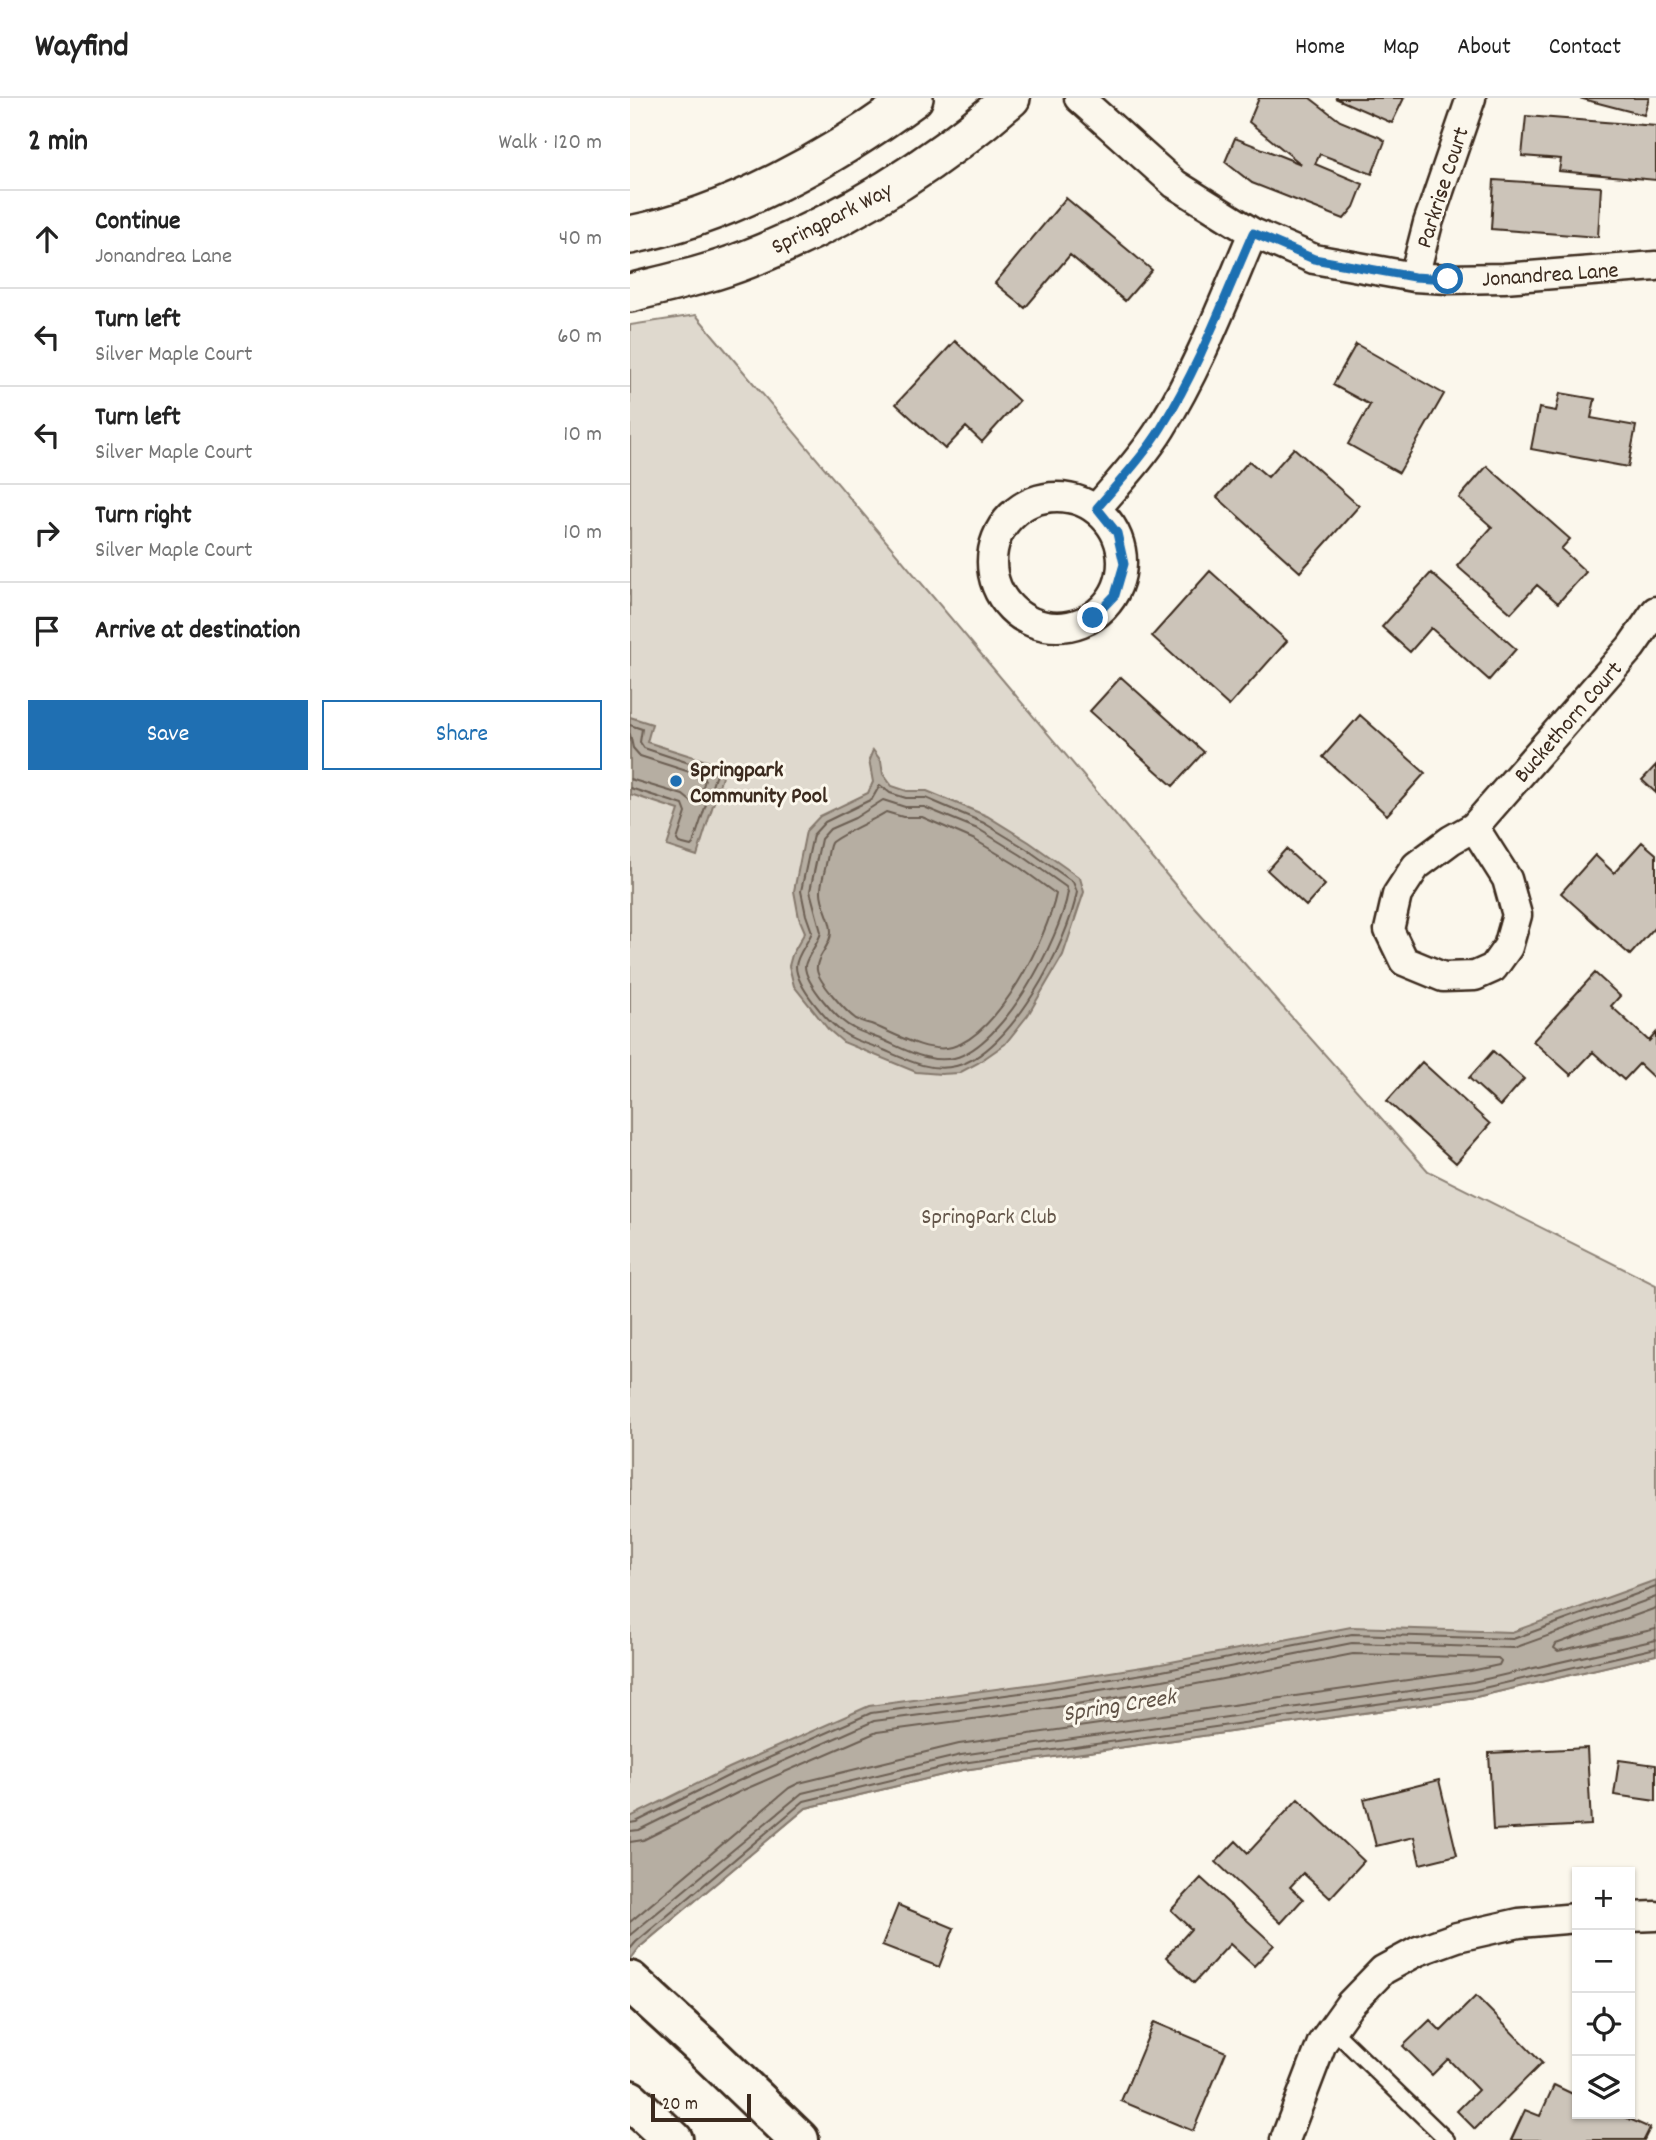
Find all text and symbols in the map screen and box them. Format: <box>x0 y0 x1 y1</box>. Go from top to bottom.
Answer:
text: Wayfind <box>35 25 129 72</box>
text: Home <box>1295 31 1345 65</box>
text: Map <box>1383 31 1419 65</box>
text: About <box>1457 31 1511 65</box>
text: Contact <box>1549 31 1621 65</box>
text: 2 min <box>28 122 88 165</box>
street label: Parkrise Court <box>1409 123 1479 253</box>
text: Walk · 120 m <box>499 127 602 160</box>
street label: Springpark Way <box>766 175 900 265</box>
text: Continue <box>95 204 180 241</box>
icon: ahead <box>28 220 66 258</box>
text: 40 m <box>559 223 602 256</box>
text: Jonandrea Lane <box>95 241 232 274</box>
street label: Jonandrea Lane <box>1481 255 1620 298</box>
route start <box>1432 263 1463 294</box>
text: Turn left <box>95 302 181 339</box>
icon: left <box>28 318 66 356</box>
text: 60 m <box>557 321 602 354</box>
text: Silver Maple Court <box>95 339 253 372</box>
text: Turn left <box>95 400 181 437</box>
icon: left <box>28 416 66 454</box>
text: 10 m <box>563 419 602 452</box>
text: Silver Maple Court <box>95 437 253 470</box>
text: Turn right <box>95 498 192 535</box>
icon: right <box>28 514 66 552</box>
text: 10 m <box>563 517 602 550</box>
text: Silver Maple Court <box>95 535 253 568</box>
route end <box>1077 602 1108 633</box>
icon: arrive <box>28 612 66 650</box>
text: Arrive at destination <box>95 613 300 650</box>
street label: Buckethorn Court <box>1507 655 1632 791</box>
button: Save <box>28 700 308 770</box>
button: Share <box>322 700 602 770</box>
place label: Springpark Community Pool <box>690 755 828 814</box>
marker: Springpark Community Pool <box>668 773 684 789</box>
park label: SpringPark Club <box>921 1202 1057 1235</box>
water label: Spring Creek <box>1061 1681 1180 1733</box>
map controls <box>1572 1867 1635 2119</box>
button: + <box>1572 1867 1635 1930</box>
button: − <box>1572 1930 1635 1993</box>
button: locate <box>1572 1993 1635 2056</box>
button: layers <box>1572 2056 1635 2119</box>
scale bar <box>651 2091 751 2123</box>
text: 20 m <box>662 2092 698 2119</box>

